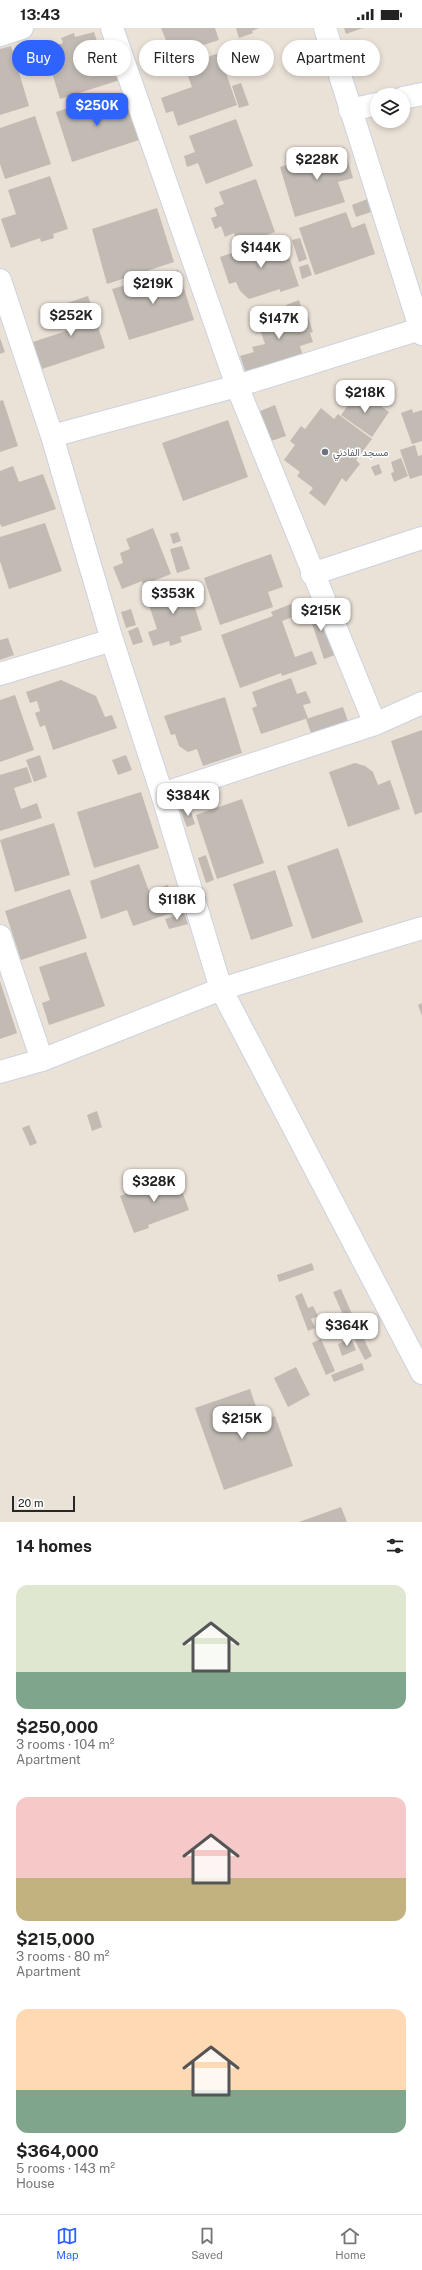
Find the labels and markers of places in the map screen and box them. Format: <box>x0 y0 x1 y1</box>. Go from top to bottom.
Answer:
pin: $250K <box>69 93 125 127</box>
pin: $228K <box>289 147 345 181</box>
pin: $144K <box>233 235 289 269</box>
pin: $219K <box>125 271 181 305</box>
pin: $252K <box>43 303 99 337</box>
pin: $147K <box>251 306 307 340</box>
pin: $218K <box>337 380 393 414</box>
place label: مسجد الفادني <box>333 446 388 461</box>
marker: مسجد الفادني <box>320 447 330 457</box>
pin: $353K <box>145 581 201 615</box>
pin: $215K <box>293 598 349 632</box>
pin: $384K <box>160 783 216 817</box>
pin: $118K <box>149 887 205 921</box>
pin: $328K <box>126 1169 182 1203</box>
pin: $364K <box>319 1313 375 1347</box>
pin: $215K <box>214 1406 270 1440</box>

